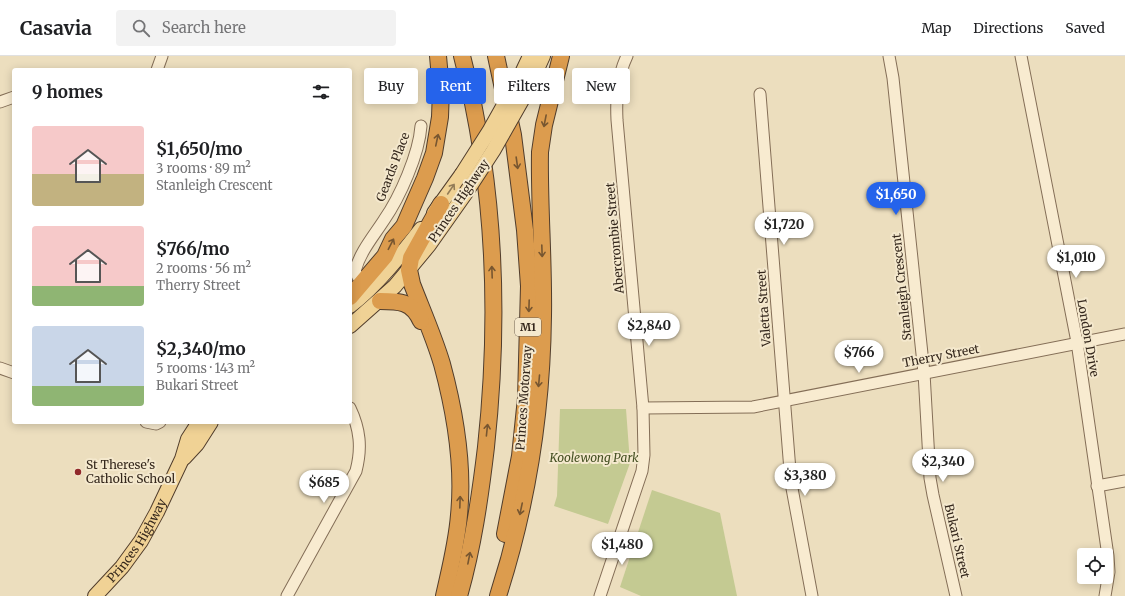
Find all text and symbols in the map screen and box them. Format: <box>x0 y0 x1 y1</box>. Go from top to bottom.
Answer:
search box <box>116 10 396 46</box>
text: Casavia <box>20 16 92 40</box>
icon: search <box>130 17 152 39</box>
text: Search here <box>162 18 246 37</box>
text: Map <box>921 19 951 37</box>
text: Directions <box>973 19 1043 37</box>
text: Saved <box>1065 19 1105 37</box>
chip: Buy <box>364 68 418 104</box>
chip: Rent <box>426 68 486 104</box>
chip: Filters <box>494 68 564 104</box>
chip: New <box>572 68 630 104</box>
text: 9 homes <box>32 81 103 103</box>
icon: filters <box>310 81 332 103</box>
one-way arrow <box>540 114 548 127</box>
street label: Geards Place <box>372 130 413 203</box>
one-way arrow <box>433 134 441 147</box>
text: $1,650/mo <box>156 138 242 160</box>
icon: home <box>64 142 112 190</box>
street label: Princes Highway <box>425 156 492 245</box>
one-way arrow <box>513 156 521 169</box>
text: 3 rooms · 89 m² <box>156 160 251 177</box>
text: Stanleigh Crescent <box>156 177 272 194</box>
street label: Abercrombie Street <box>602 182 627 295</box>
pin: $1,650 <box>863 182 929 216</box>
one-way arrow <box>447 184 455 195</box>
text: $1,650 <box>875 186 917 203</box>
pin: $1,720 <box>751 212 817 246</box>
text: $1,720 <box>764 216 804 233</box>
street label: Stanleigh Crescent <box>888 232 915 341</box>
text: $766/mo <box>156 238 229 260</box>
one-way arrow <box>388 238 395 250</box>
icon: home <box>64 242 112 290</box>
one-way arrow <box>539 244 546 257</box>
pin: $1,010 <box>1043 245 1109 279</box>
text: $1,010 <box>1056 249 1096 266</box>
text: 2 rooms · 56 m² <box>156 260 251 277</box>
one-way arrow <box>488 266 496 279</box>
street label: Valetta Street <box>753 269 774 348</box>
text: Therry Street <box>156 277 240 294</box>
street label: London Drive <box>1074 298 1103 378</box>
one-way arrow <box>525 299 532 312</box>
pin: $2,840 <box>616 313 682 347</box>
text: $2,840 <box>627 317 671 334</box>
road number: M1 <box>515 318 541 336</box>
text: $2,340/mo <box>156 338 246 360</box>
pin: $766 <box>835 340 883 374</box>
street label: Therry Street <box>901 341 981 370</box>
icon: home <box>64 342 112 390</box>
text: $766 <box>843 344 875 361</box>
street label: Princes Motorway <box>512 345 535 451</box>
text: 5 rooms · 143 m² <box>156 360 255 377</box>
one-way arrow <box>536 374 543 387</box>
text: Bukari Street <box>156 377 238 394</box>
one-way arrow <box>484 424 491 437</box>
pin: $2,340 <box>910 449 976 483</box>
park label: Koolewong Park <box>548 450 639 465</box>
text: $2,340 <box>921 453 965 470</box>
place label: St Therese's Catholic School <box>86 457 175 486</box>
pin: $3,380 <box>772 463 838 497</box>
marker: St Therese's Catholic School <box>73 467 83 477</box>
text: $3,380 <box>783 467 827 484</box>
pin: $685 <box>300 470 348 504</box>
text: $685 <box>308 474 340 491</box>
street label: Princes Highway <box>104 496 169 585</box>
one-way arrow <box>456 496 464 509</box>
one-way arrow <box>517 502 525 515</box>
street label: Bukari Street <box>942 502 973 580</box>
pin: $1,480 <box>589 532 655 566</box>
text: $1,480 <box>601 536 643 553</box>
map controls <box>1077 548 1113 584</box>
button: locate <box>1077 548 1113 584</box>
one-way arrow <box>465 552 473 565</box>

